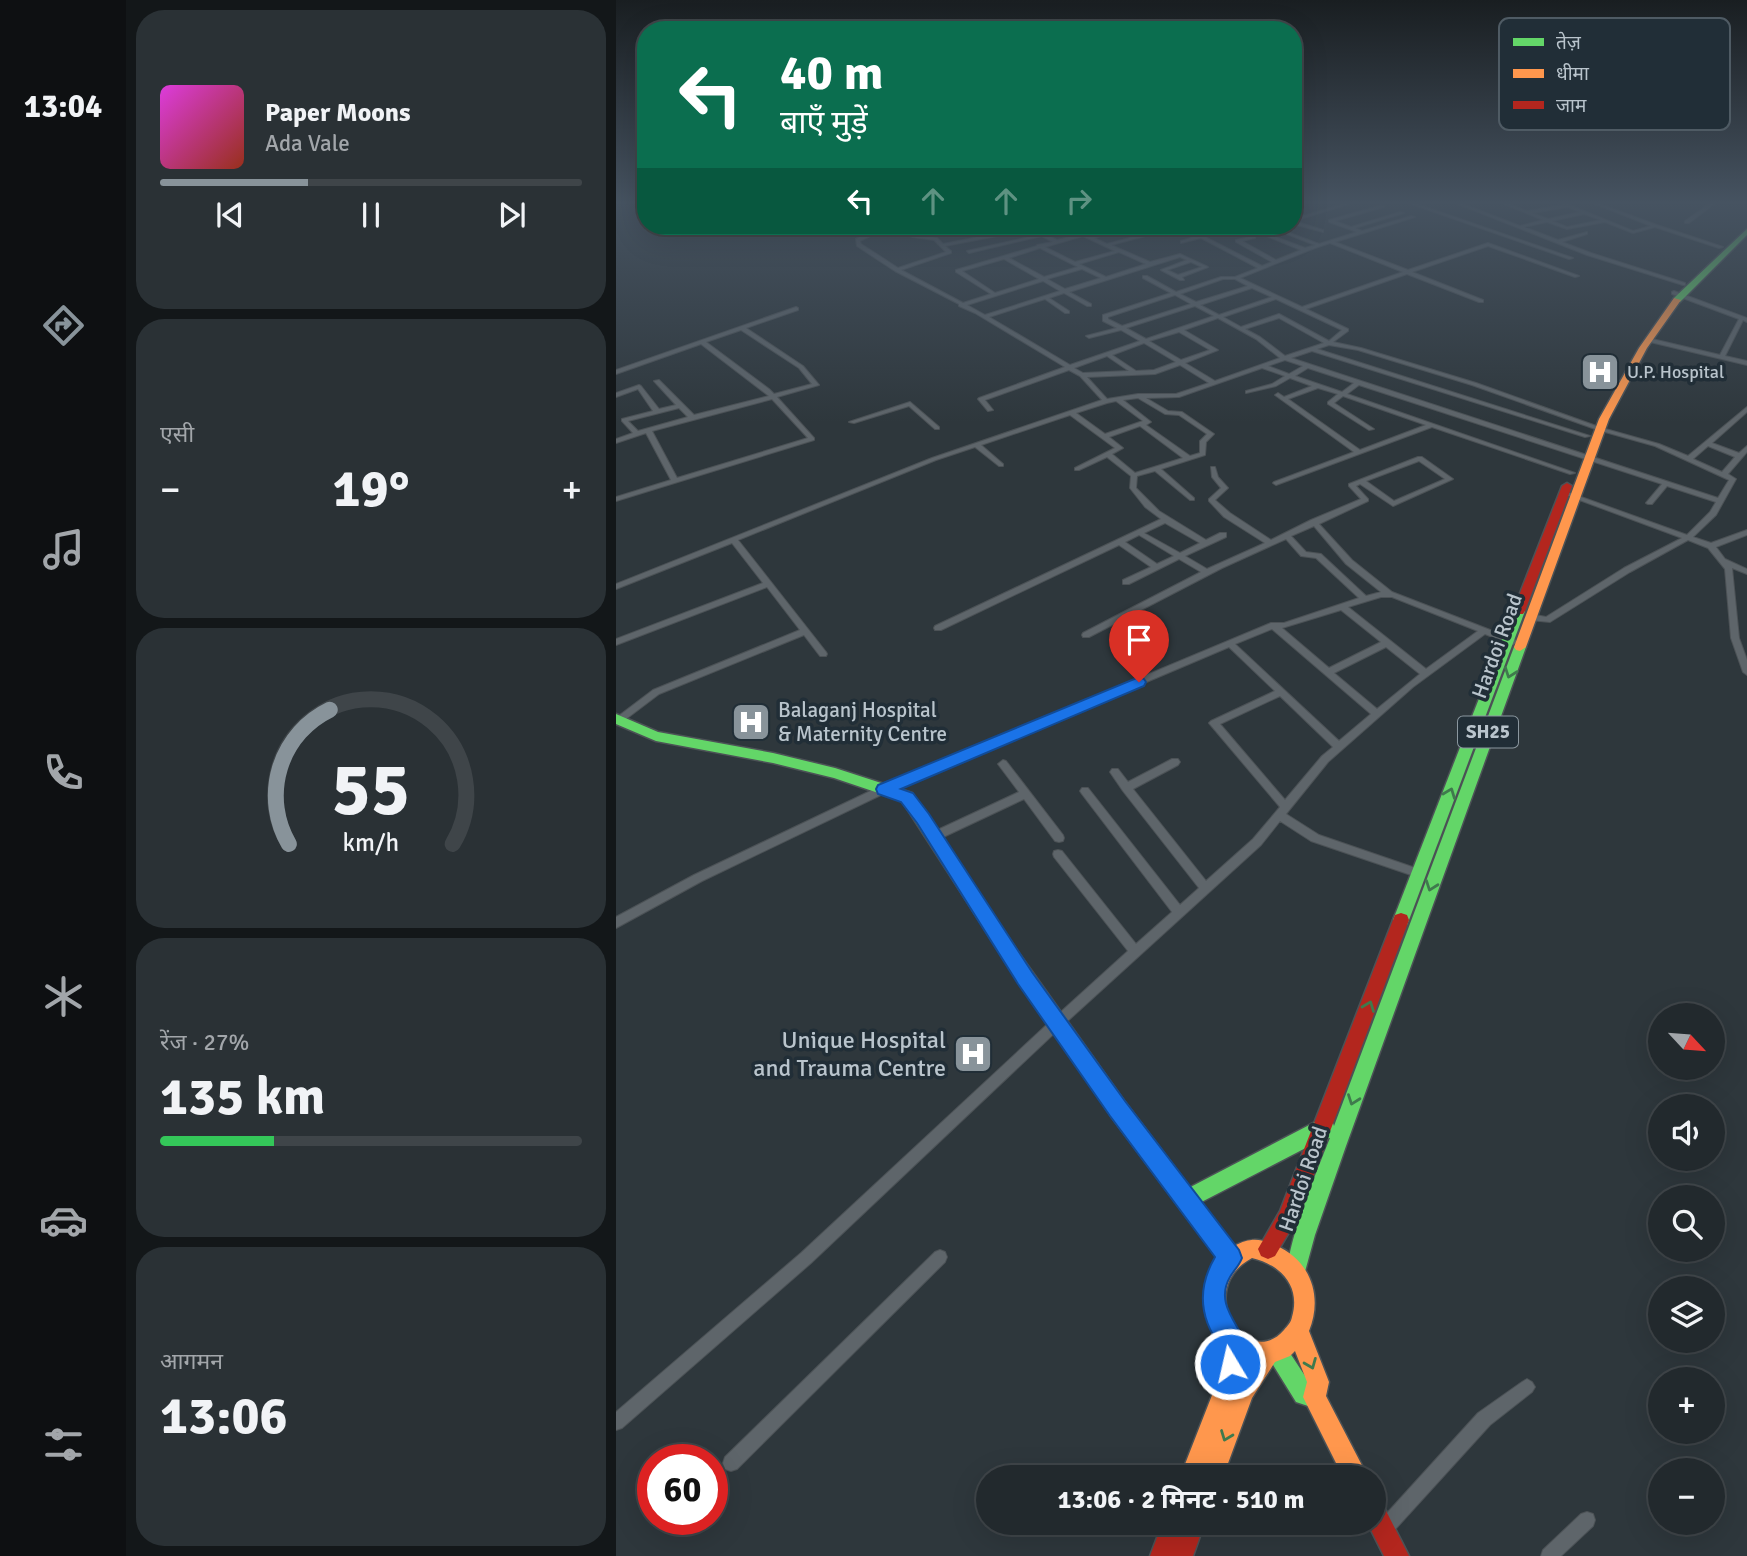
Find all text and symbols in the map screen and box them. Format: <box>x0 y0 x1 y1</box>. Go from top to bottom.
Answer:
legend <box>1499 18 1730 130</box>
text: तेज़ <box>1556 31 1582 55</box>
text: 40 m <box>780 43 883 103</box>
icon: left <box>665 49 756 140</box>
text: धीमा <box>1556 62 1590 86</box>
text: 13:04 <box>24 87 102 126</box>
text: जाम <box>1556 94 1587 118</box>
text: Paper Moons <box>265 97 411 129</box>
text: बाएँ मुड़ें <box>780 103 868 142</box>
text: Ada Vale <box>265 129 350 158</box>
icon: left <box>841 182 879 220</box>
icon: ahead <box>914 182 952 220</box>
icon: ahead <box>987 182 1025 220</box>
icon: right <box>1060 182 1098 220</box>
icon: previous <box>211 196 249 234</box>
icon: pause <box>352 196 390 234</box>
icon: next <box>493 196 531 234</box>
icon: directions <box>39 301 88 350</box>
hospital icon: U.P. Hospital <box>1579 351 1621 393</box>
place label: U.P. Hospital <box>1627 361 1724 383</box>
text: एसी <box>160 420 194 449</box>
text: 19° <box>333 457 409 521</box>
text: − <box>160 466 181 513</box>
text: + <box>561 466 582 513</box>
icon: music <box>39 525 88 574</box>
street label: Hardoi Road <box>1466 590 1528 702</box>
pin <box>1109 610 1169 682</box>
icon: arrive <box>1120 621 1158 659</box>
one-way arrow <box>1504 666 1518 678</box>
place label: Balaganj Hospital & Maternity Centre <box>778 697 947 747</box>
hospital icon: Balaganj Hospital & Maternity Centre <box>730 701 772 743</box>
road number: SH25 <box>1458 716 1518 748</box>
text: 55 <box>332 746 410 835</box>
icon: phone <box>39 748 88 797</box>
one-way arrow <box>1442 788 1456 800</box>
text: km/h <box>343 827 399 858</box>
one-way arrow <box>1425 880 1439 892</box>
icon: climate <box>39 972 88 1021</box>
one-way arrow <box>1361 1000 1375 1012</box>
north arrow <box>1648 1003 1726 1080</box>
map controls <box>1648 1003 1725 1535</box>
place label: Unique Hospital and Trauma Centre <box>753 1025 946 1083</box>
text: रेंज · 27% <box>160 1028 249 1057</box>
hospital icon: Unique Hospital and Trauma Centre <box>952 1033 994 1075</box>
text: 135 km <box>160 1065 325 1129</box>
one-way arrow <box>1347 1093 1361 1105</box>
button: sound <box>1648 1094 1725 1171</box>
street label: Hardoi Road <box>1273 1123 1333 1235</box>
button: search <box>1648 1185 1725 1262</box>
icon: car <box>39 1196 88 1245</box>
button: layers <box>1648 1276 1725 1353</box>
position arrow <box>1193 1327 1267 1401</box>
text: आगमन <box>160 1347 223 1376</box>
one-way arrow <box>1302 1358 1316 1370</box>
button: + <box>1648 1367 1725 1444</box>
text: 13:06 <box>160 1384 288 1448</box>
icon: filters <box>39 1420 88 1469</box>
one-way arrow <box>1220 1430 1234 1442</box>
speed limit sign: 60 <box>637 1444 728 1535</box>
button: − <box>1648 1458 1725 1535</box>
text: 13:06 · 2 मिनट · 510 m <box>1057 1484 1305 1516</box>

